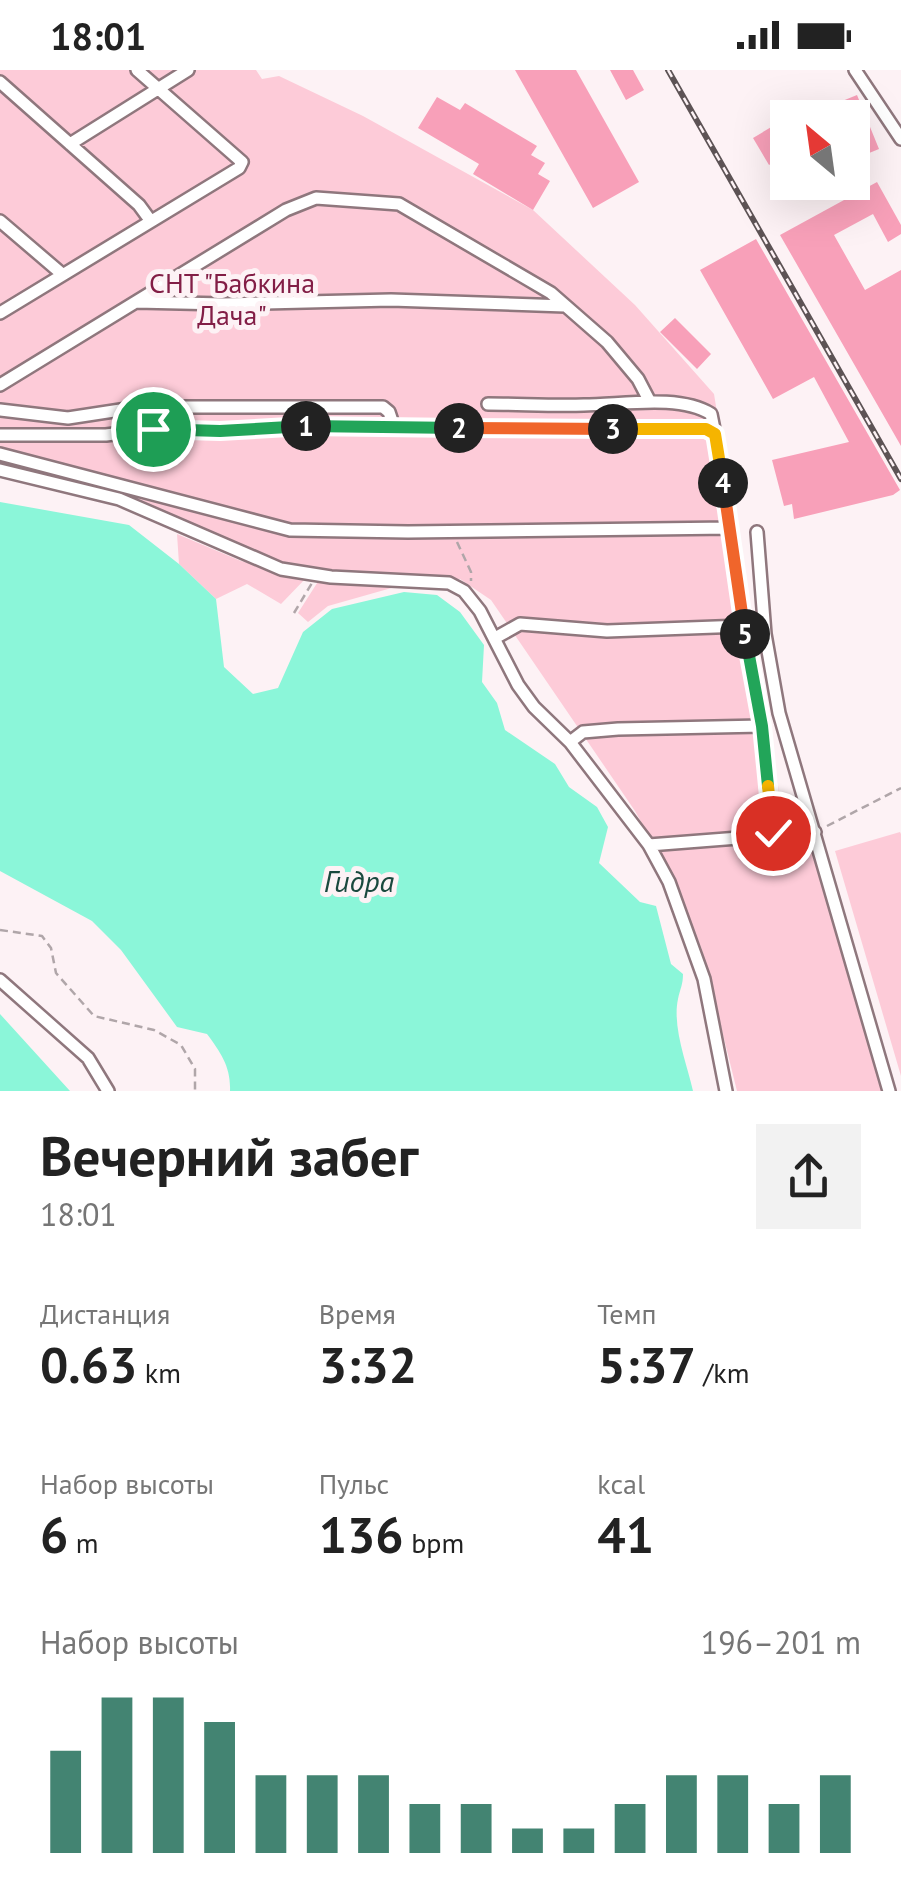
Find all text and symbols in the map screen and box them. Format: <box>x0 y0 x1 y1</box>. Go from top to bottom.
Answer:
text: 18:01 <box>50 11 146 60</box>
north arrow <box>770 100 870 200</box>
map controls <box>770 100 870 200</box>
park label: СНТ "Бабкина Дача" <box>149 264 315 333</box>
pin <box>111 387 196 472</box>
pin: 1 <box>281 401 331 451</box>
icon: arrive <box>126 402 181 457</box>
pin: 2 <box>434 403 484 453</box>
pin: 3 <box>588 404 638 454</box>
text: 1 <box>298 407 314 444</box>
text: 2 <box>451 409 467 446</box>
text: 3 <box>605 410 621 447</box>
pin: 4 <box>698 458 748 508</box>
text: 4 <box>715 464 731 501</box>
pin: 5 <box>720 609 770 659</box>
text: 5 <box>737 615 753 652</box>
pin <box>731 791 816 876</box>
icon: check <box>746 806 801 861</box>
water label: Гидра <box>324 861 395 900</box>
text: Вечерний забег <box>40 1120 418 1191</box>
button: share <box>756 1124 861 1229</box>
text: 18:01 <box>40 1193 117 1235</box>
text: Дистанция <box>40 1295 170 1332</box>
text: Время <box>319 1295 396 1332</box>
text: Темп <box>597 1295 657 1332</box>
text: 0.63 <box>40 1332 137 1397</box>
text: 3:32 <box>319 1332 417 1397</box>
text: 5:37 <box>597 1332 696 1397</box>
text: km <box>137 1354 181 1391</box>
text: /km <box>696 1354 749 1391</box>
text: Набор высоты <box>40 1465 214 1502</box>
text: Пульс <box>319 1465 389 1502</box>
text: kcal <box>597 1465 645 1502</box>
text: 6 <box>40 1502 68 1567</box>
text: 136 <box>319 1502 404 1567</box>
text: 41 <box>597 1502 654 1567</box>
text: m <box>68 1524 99 1561</box>
text: bpm <box>404 1524 464 1561</box>
text: Набор высоты <box>40 1621 239 1663</box>
text: 196–201 m <box>701 1621 861 1663</box>

